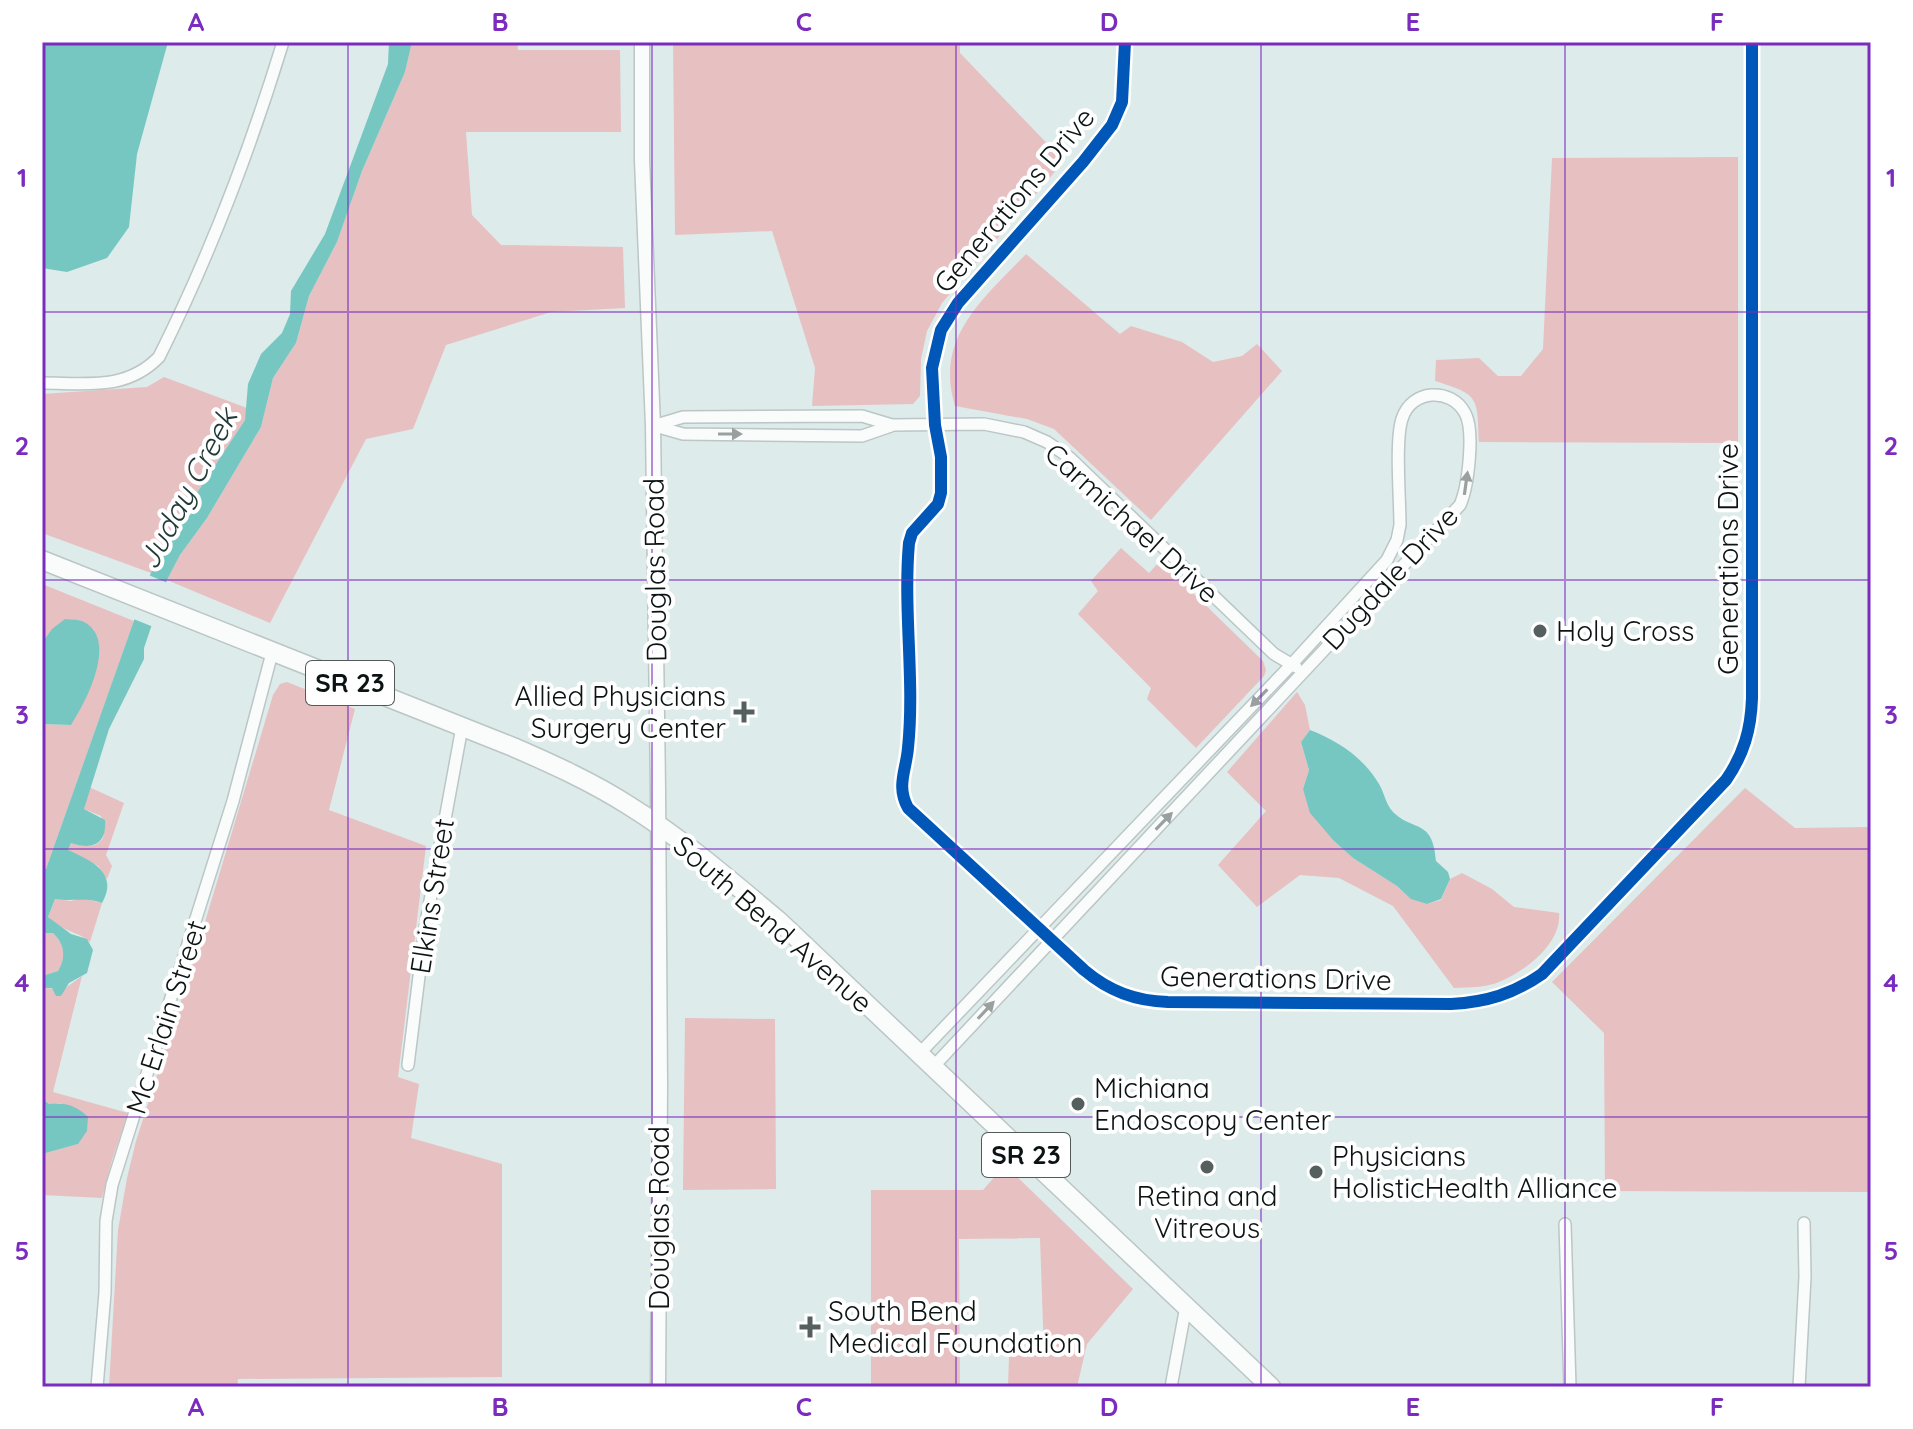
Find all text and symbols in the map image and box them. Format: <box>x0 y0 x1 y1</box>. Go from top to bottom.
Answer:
text: A <box>188 5 205 38</box>
text: B <box>491 5 509 38</box>
text: C <box>796 5 812 38</box>
text: D <box>1100 5 1118 38</box>
text: E <box>1406 5 1420 38</box>
text: F <box>1710 5 1724 38</box>
street label: Generations Drive <box>926 100 1101 300</box>
text: 1 <box>17 161 27 194</box>
text: 1 <box>1886 161 1896 194</box>
water label: Juday Creek <box>129 399 247 575</box>
one-way arrow <box>718 428 743 440</box>
text: 2 <box>15 429 29 462</box>
text: 2 <box>1884 429 1898 462</box>
street label: Carmichael Drive <box>1038 435 1227 610</box>
street label: Generations Drive <box>1710 443 1745 675</box>
one-way arrow <box>1460 470 1473 495</box>
street label: Douglas Road <box>635 478 674 662</box>
street label: Dugdale Drive <box>1314 499 1465 657</box>
place label: Holy Cross <box>1556 613 1694 648</box>
marker: Holy Cross <box>1531 622 1549 640</box>
road number: SR 23 <box>306 661 394 705</box>
place label: Allied Physicians Surgery Center <box>515 678 726 745</box>
one-way arrow <box>1250 688 1269 707</box>
text: 3 <box>15 698 29 731</box>
text: 3 <box>1884 698 1898 731</box>
marker: Allied Physicians Surgery Center <box>733 701 755 723</box>
one-way arrow <box>1155 812 1173 831</box>
street label: Elkins Street <box>402 816 461 976</box>
street label: South Bend Avenue <box>667 828 880 1020</box>
street label: Mc Erlain Street <box>118 915 213 1118</box>
street label: Generations Drive <box>1160 958 1392 997</box>
text: 4 <box>14 966 30 999</box>
text: 4 <box>1883 966 1899 999</box>
one-way arrow <box>976 1000 994 1019</box>
place label: Michiana Endoscopy Center <box>1094 1070 1331 1137</box>
marker: Michiana Endoscopy Center <box>1069 1095 1087 1113</box>
street label: Douglas Road <box>641 1126 676 1310</box>
road number: SR 23 <box>982 1133 1070 1177</box>
place label: Physicians HolisticHealth Alliance <box>1332 1138 1618 1205</box>
marker: Retina and Vitreous <box>1198 1158 1216 1176</box>
marker: Physicians HolisticHealth Alliance <box>1307 1163 1325 1181</box>
place label: Retina and Vitreous <box>1137 1178 1277 1245</box>
text: 5 <box>15 1234 29 1267</box>
text: 5 <box>1884 1234 1898 1267</box>
place label: South Bend Medical Foundation <box>828 1293 1082 1360</box>
marker: South Bend Medical Foundation <box>799 1316 821 1338</box>
text: A <box>188 1390 205 1423</box>
text: B <box>491 1390 509 1423</box>
text: C <box>796 1390 812 1423</box>
text: D <box>1100 1390 1118 1423</box>
text: E <box>1406 1390 1420 1423</box>
text: F <box>1710 1390 1724 1423</box>

